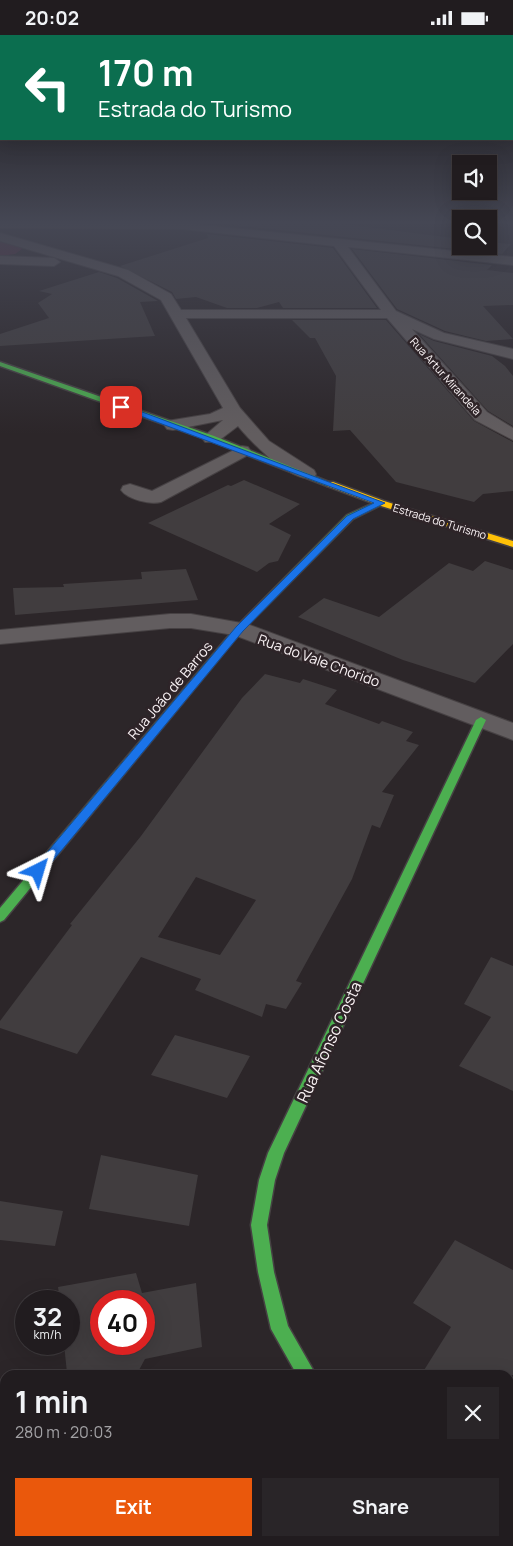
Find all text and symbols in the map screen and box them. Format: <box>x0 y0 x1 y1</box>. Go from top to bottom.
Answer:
text: 20:02 <box>25 5 79 31</box>
text: 170 m <box>98 49 194 97</box>
icon: left <box>15 55 80 120</box>
text: Estrada do Turismo <box>98 94 292 124</box>
map controls <box>452 155 497 255</box>
button: sound <box>452 155 497 200</box>
button: search <box>452 210 497 255</box>
street label: Rua Artur Mirandela <box>407 334 485 418</box>
pin <box>100 386 142 428</box>
icon: arrive <box>107 393 135 421</box>
street label: Estrada do Turismo <box>391 500 489 542</box>
street label: Rua do Vale Chorido <box>255 629 383 691</box>
street label: Rua João de Barros <box>123 637 217 743</box>
position arrow <box>11 844 63 896</box>
street label: Rua Afonso Costa <box>291 978 367 1106</box>
speed limit sign: 40 <box>90 1290 155 1355</box>
text: 32 <box>33 1299 62 1334</box>
text: km/h <box>34 1326 61 1343</box>
text: 1 min <box>15 1381 88 1422</box>
button: close <box>447 1387 499 1439</box>
text: 280 m · 20:03 <box>15 1421 112 1443</box>
button: Exit <box>15 1478 252 1536</box>
button: Share <box>262 1478 499 1536</box>

